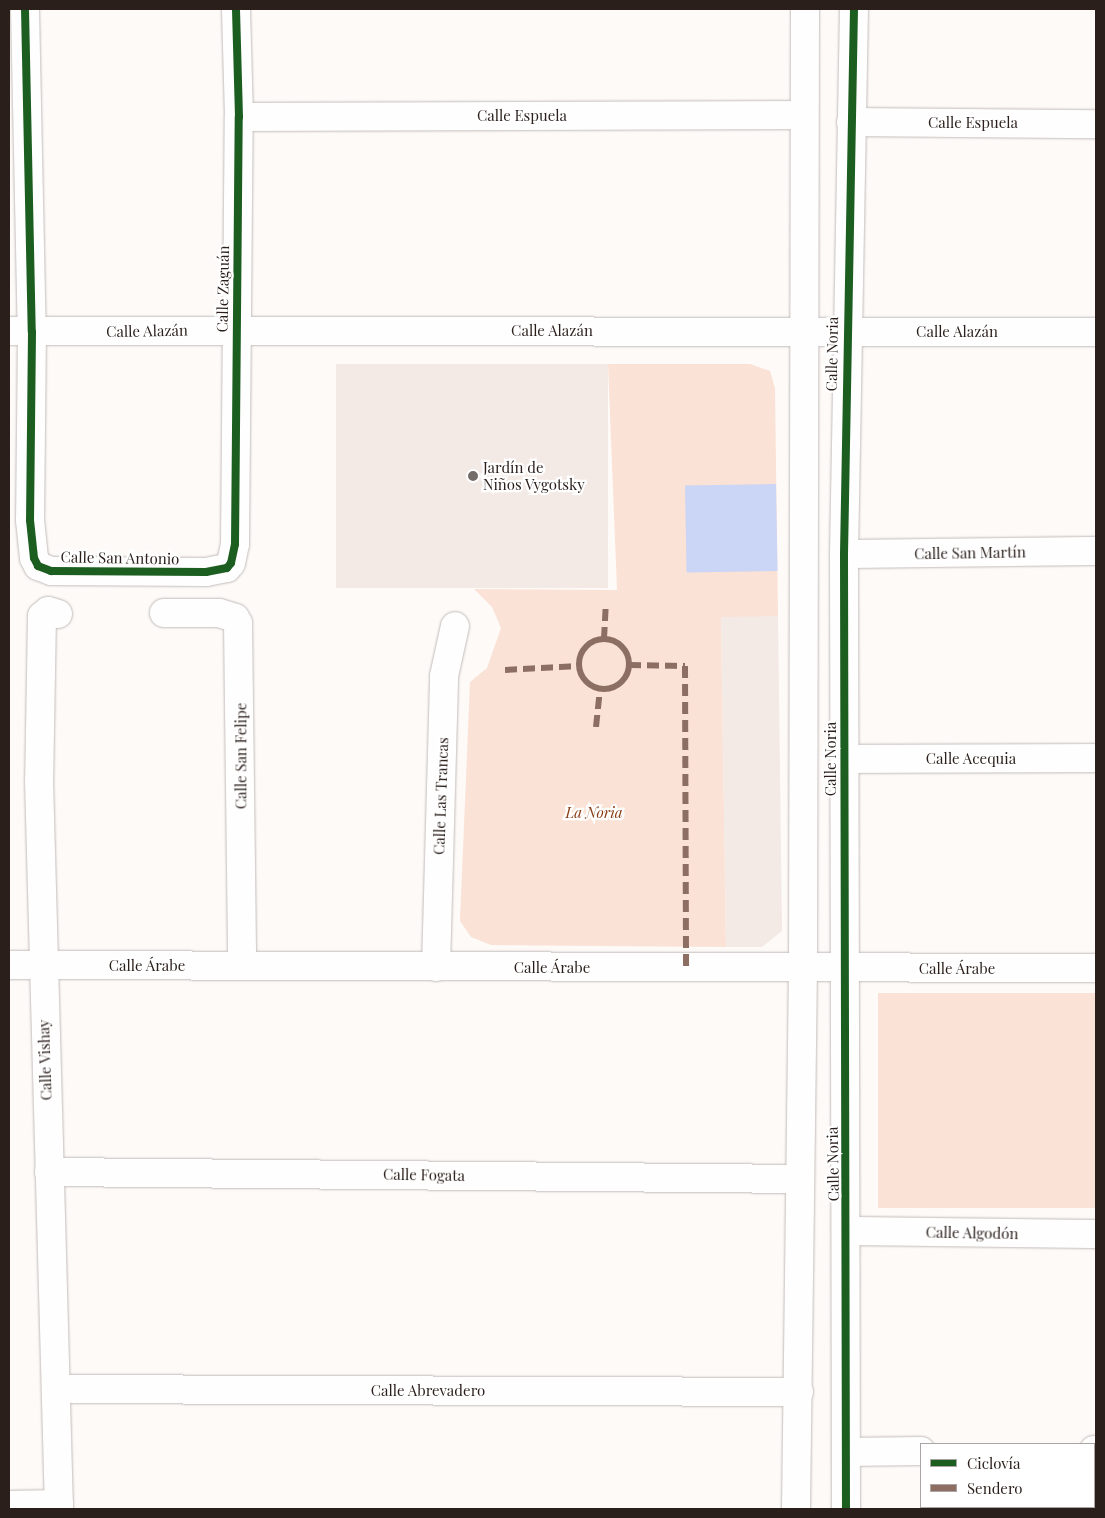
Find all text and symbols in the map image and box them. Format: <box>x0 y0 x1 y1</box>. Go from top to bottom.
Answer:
street label: Calle Espuela <box>477 107 567 125</box>
street label: Calle Espuela <box>928 114 1018 132</box>
street label: Calle Zaguán <box>213 245 233 333</box>
street label: Calle Noria <box>822 317 842 391</box>
street label: Calle Alazán <box>106 321 188 341</box>
street label: Calle Alazán <box>511 322 593 340</box>
street label: Calle Alazán <box>916 323 998 341</box>
place label: Jardín de Niños Vygotsky <box>483 458 585 493</box>
marker: Jardín de Niños Vygotsky <box>467 470 479 482</box>
street label: Calle San Martín <box>914 543 1026 563</box>
street label: Calle San Antonio <box>60 548 180 568</box>
street label: Calle San Felipe <box>232 703 250 809</box>
street label: Calle Noria <box>822 722 840 796</box>
street label: Calle Las Trancas <box>430 737 452 855</box>
street label: Calle Acequia <box>926 750 1016 768</box>
park label: La Noria <box>565 804 623 822</box>
street label: Calle Árabe <box>108 957 186 975</box>
street label: Calle Árabe <box>513 959 591 977</box>
street label: Calle Árabe <box>918 960 996 978</box>
street label: Calle Vishay <box>35 1019 55 1101</box>
street label: Calle Noria <box>823 1127 843 1201</box>
street label: Calle Fogata <box>383 1165 465 1185</box>
street label: Calle Algodón <box>925 1223 1019 1243</box>
street label: Calle Abrevadero <box>371 1382 485 1400</box>
legend <box>920 1443 1095 1508</box>
text: Ciclovía <box>967 1453 1020 1473</box>
text: Sendero <box>967 1478 1023 1498</box>

